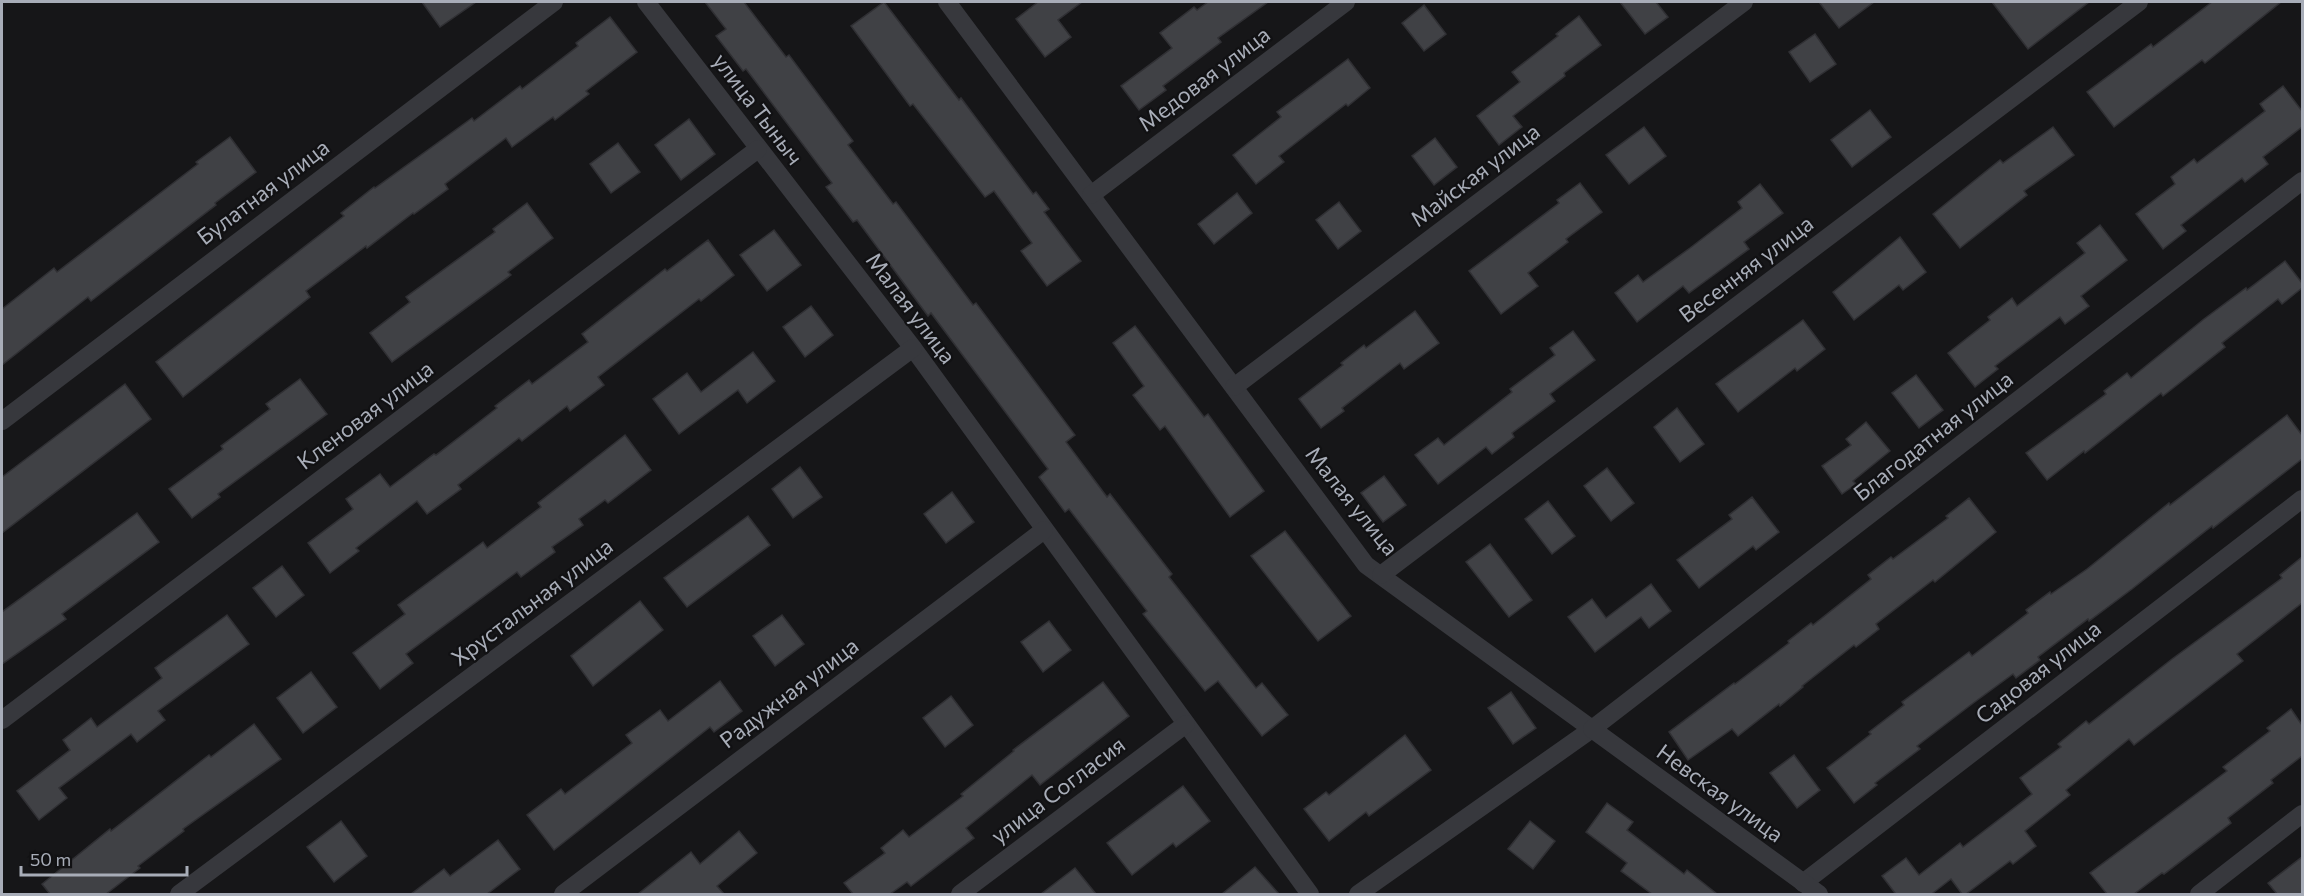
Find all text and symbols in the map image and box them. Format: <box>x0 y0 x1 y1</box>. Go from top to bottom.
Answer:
street label: Медовая улица <box>1133 20 1275 137</box>
street label: улица Тыныч <box>708 48 809 170</box>
street label: Майская улица <box>1405 117 1545 232</box>
street label: Булатная улица <box>191 133 334 250</box>
street label: Весенняя улица <box>1673 209 1818 328</box>
street label: Малая улица <box>861 247 962 369</box>
street label: Кленовая улица <box>291 355 438 475</box>
street label: Благодатная улица <box>1848 365 2018 506</box>
street label: Малая улица <box>1300 441 1405 561</box>
street label: Хрустальная улица <box>446 532 618 671</box>
street label: Садовая улица <box>1970 614 2106 729</box>
street label: Радужная улица <box>714 632 863 754</box>
street label: улица Согласия <box>985 730 1130 849</box>
street label: Невская улица <box>1652 738 1789 848</box>
scale bar <box>21 839 188 877</box>
text: 50 m <box>30 848 71 870</box>

